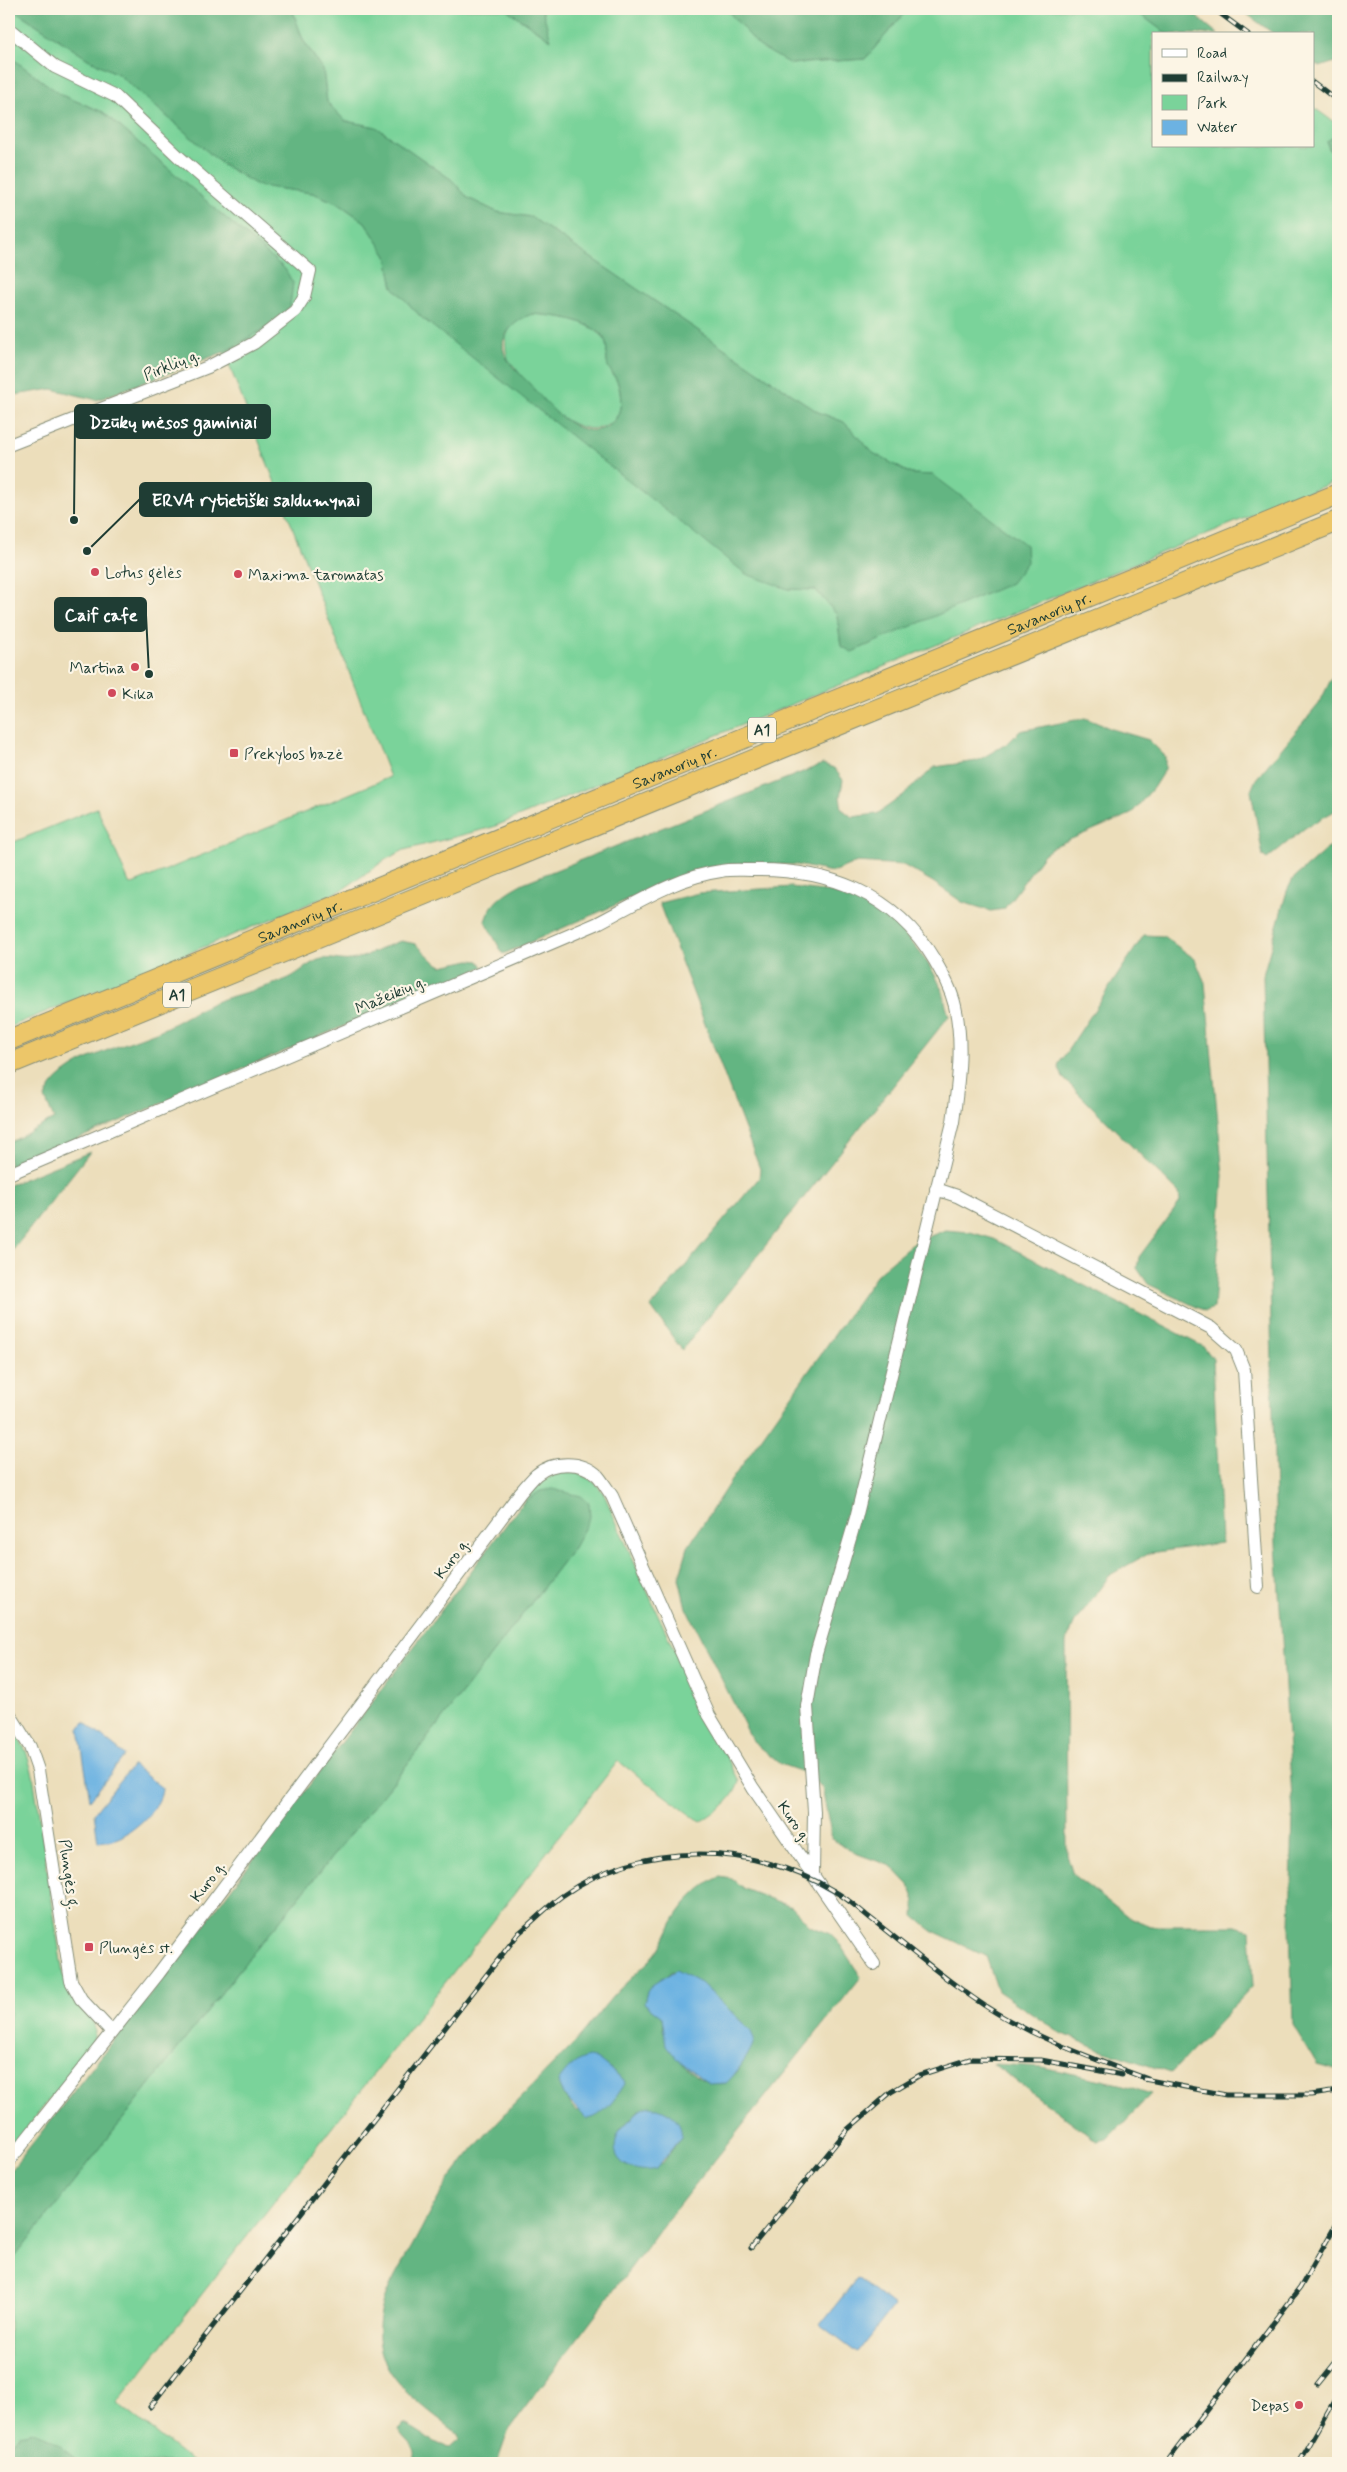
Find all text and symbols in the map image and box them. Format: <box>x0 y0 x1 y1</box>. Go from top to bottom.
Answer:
legend <box>1152 32 1314 148</box>
text: Road <box>1197 44 1227 64</box>
text: Railway <box>1197 68 1249 88</box>
text: Park <box>1197 94 1227 114</box>
text: Water <box>1197 118 1237 138</box>
street label: Pirklių g. <box>140 345 203 386</box>
callout: Dzūkų mėsos gaminiai <box>75 405 270 438</box>
text: Dzūkų mėsos gaminiai <box>89 411 257 437</box>
callout: ERVA rytietiški saldumynai <box>140 483 371 516</box>
text: ERVA rytietiški saldumynai <box>152 489 360 513</box>
place label: Lotus gėlės <box>105 563 182 585</box>
place label: Maxima taromatas <box>248 565 384 586</box>
marker: Lotus gėlės <box>89 566 101 578</box>
marker: Maxima taromatas <box>232 568 244 580</box>
street label: Savanorių pr. <box>1004 588 1094 641</box>
callout: Caif cafe <box>55 598 146 631</box>
text: Caif cafe <box>64 604 138 628</box>
place label: Martina <box>69 658 125 679</box>
marker: Martina <box>129 661 141 673</box>
place label: Kika <box>122 684 154 705</box>
marker: Kika <box>106 687 118 699</box>
road number: A1 <box>748 718 776 742</box>
street label: Savanorių pr. <box>629 742 720 795</box>
place label: Prekybos bazė <box>244 744 343 765</box>
marker: Prekybos bazė <box>228 747 240 759</box>
street label: Savanorių pr. <box>255 895 345 949</box>
street label: Mažeikių g. <box>352 971 429 1020</box>
road number: A1 <box>163 982 191 1008</box>
street label: Kuro g. <box>430 1534 474 1584</box>
street label: Kuro g. <box>772 1797 816 1847</box>
street label: Plungės g. <box>52 1838 84 1911</box>
street label: Kuro g. <box>186 1857 230 1907</box>
place label: Plungės st. <box>99 1938 173 1959</box>
marker: Plungės st. <box>83 1941 95 1953</box>
place label: Depas <box>1250 2396 1289 2417</box>
marker: Depas <box>1293 2399 1305 2411</box>

